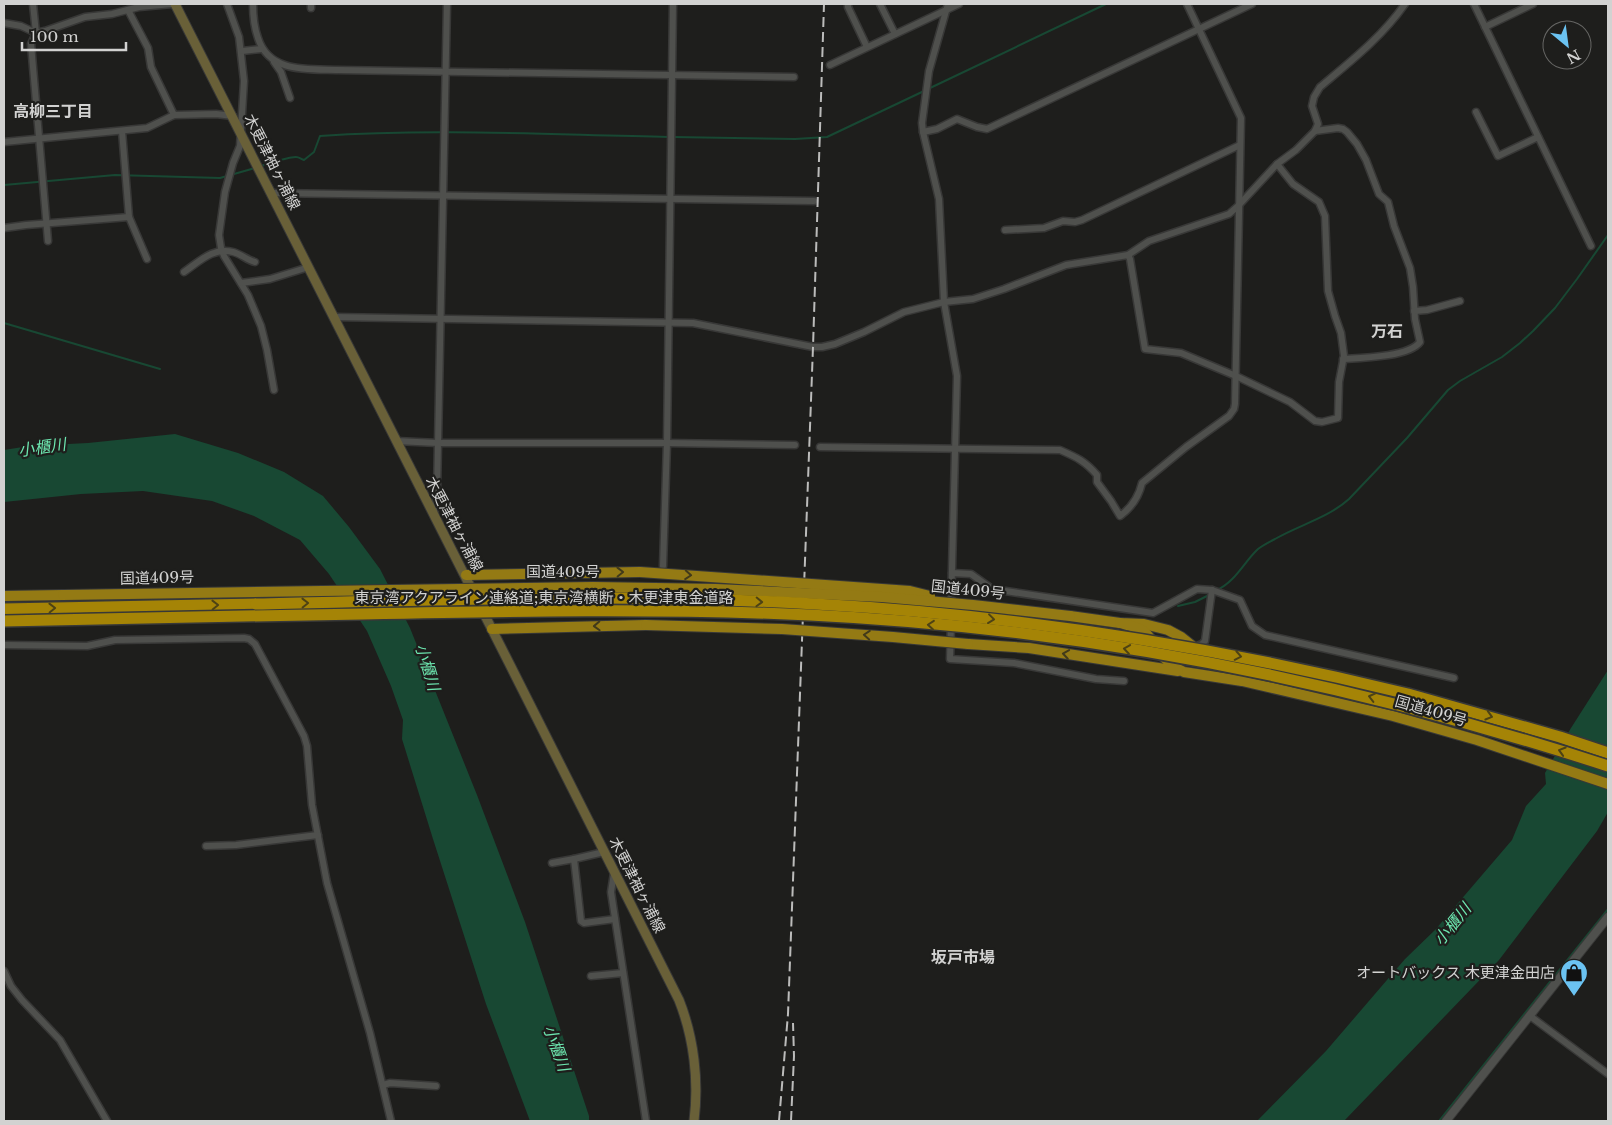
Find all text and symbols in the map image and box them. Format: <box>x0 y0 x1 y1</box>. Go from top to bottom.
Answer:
scale bar <box>22 20 126 52</box>
north arrow <box>1542 20 1592 70</box>
text: 100 m <box>30 27 79 46</box>
text: N <box>1563 45 1583 67</box>
district label: 高柳三丁目 <box>13 101 93 121</box>
street label: 木更津袖ヶ浦線 <box>240 111 305 213</box>
district label: 万石 <box>1371 321 1403 341</box>
water label: 小櫃川 <box>17 433 69 460</box>
street label: 木更津袖ヶ浦線 <box>421 473 487 575</box>
street label: 国道409号 <box>526 562 600 581</box>
street label: 国道409号 <box>120 567 194 588</box>
one-way arrow <box>616 567 624 577</box>
one-way arrow <box>685 569 693 580</box>
street label: 国道409号 <box>930 576 1006 603</box>
street label: 東京湾アクアライン連絡道;東京湾横断・木更津東金道路 <box>355 588 733 607</box>
one-way arrow <box>756 596 764 607</box>
one-way arrow <box>301 598 309 608</box>
one-way arrow <box>212 600 219 610</box>
one-way arrow <box>49 603 57 613</box>
one-way arrow <box>988 613 996 624</box>
one-way arrow <box>926 619 934 630</box>
one-way arrow <box>593 621 600 631</box>
one-way arrow <box>862 629 870 640</box>
water label: 小櫃川 <box>411 641 445 695</box>
one-way arrow <box>1122 644 1131 654</box>
one-way arrow <box>1062 649 1070 660</box>
one-way arrow <box>1234 651 1243 661</box>
street label: 国道409号 <box>1393 691 1469 730</box>
one-way arrow <box>1368 693 1376 703</box>
one-way arrow <box>1484 711 1492 721</box>
one-way arrow <box>1558 746 1567 756</box>
street label: 木更津袖ヶ浦線 <box>605 834 670 936</box>
water label: 小櫃川 <box>1429 898 1476 949</box>
district label: 坂戸市場 <box>931 947 995 967</box>
shop icon: オートバックス 木更津金田店 <box>1559 958 1589 997</box>
place label: オートバックス 木更津金田店 <box>1356 963 1555 982</box>
water label: 小櫃川 <box>539 1022 575 1076</box>

